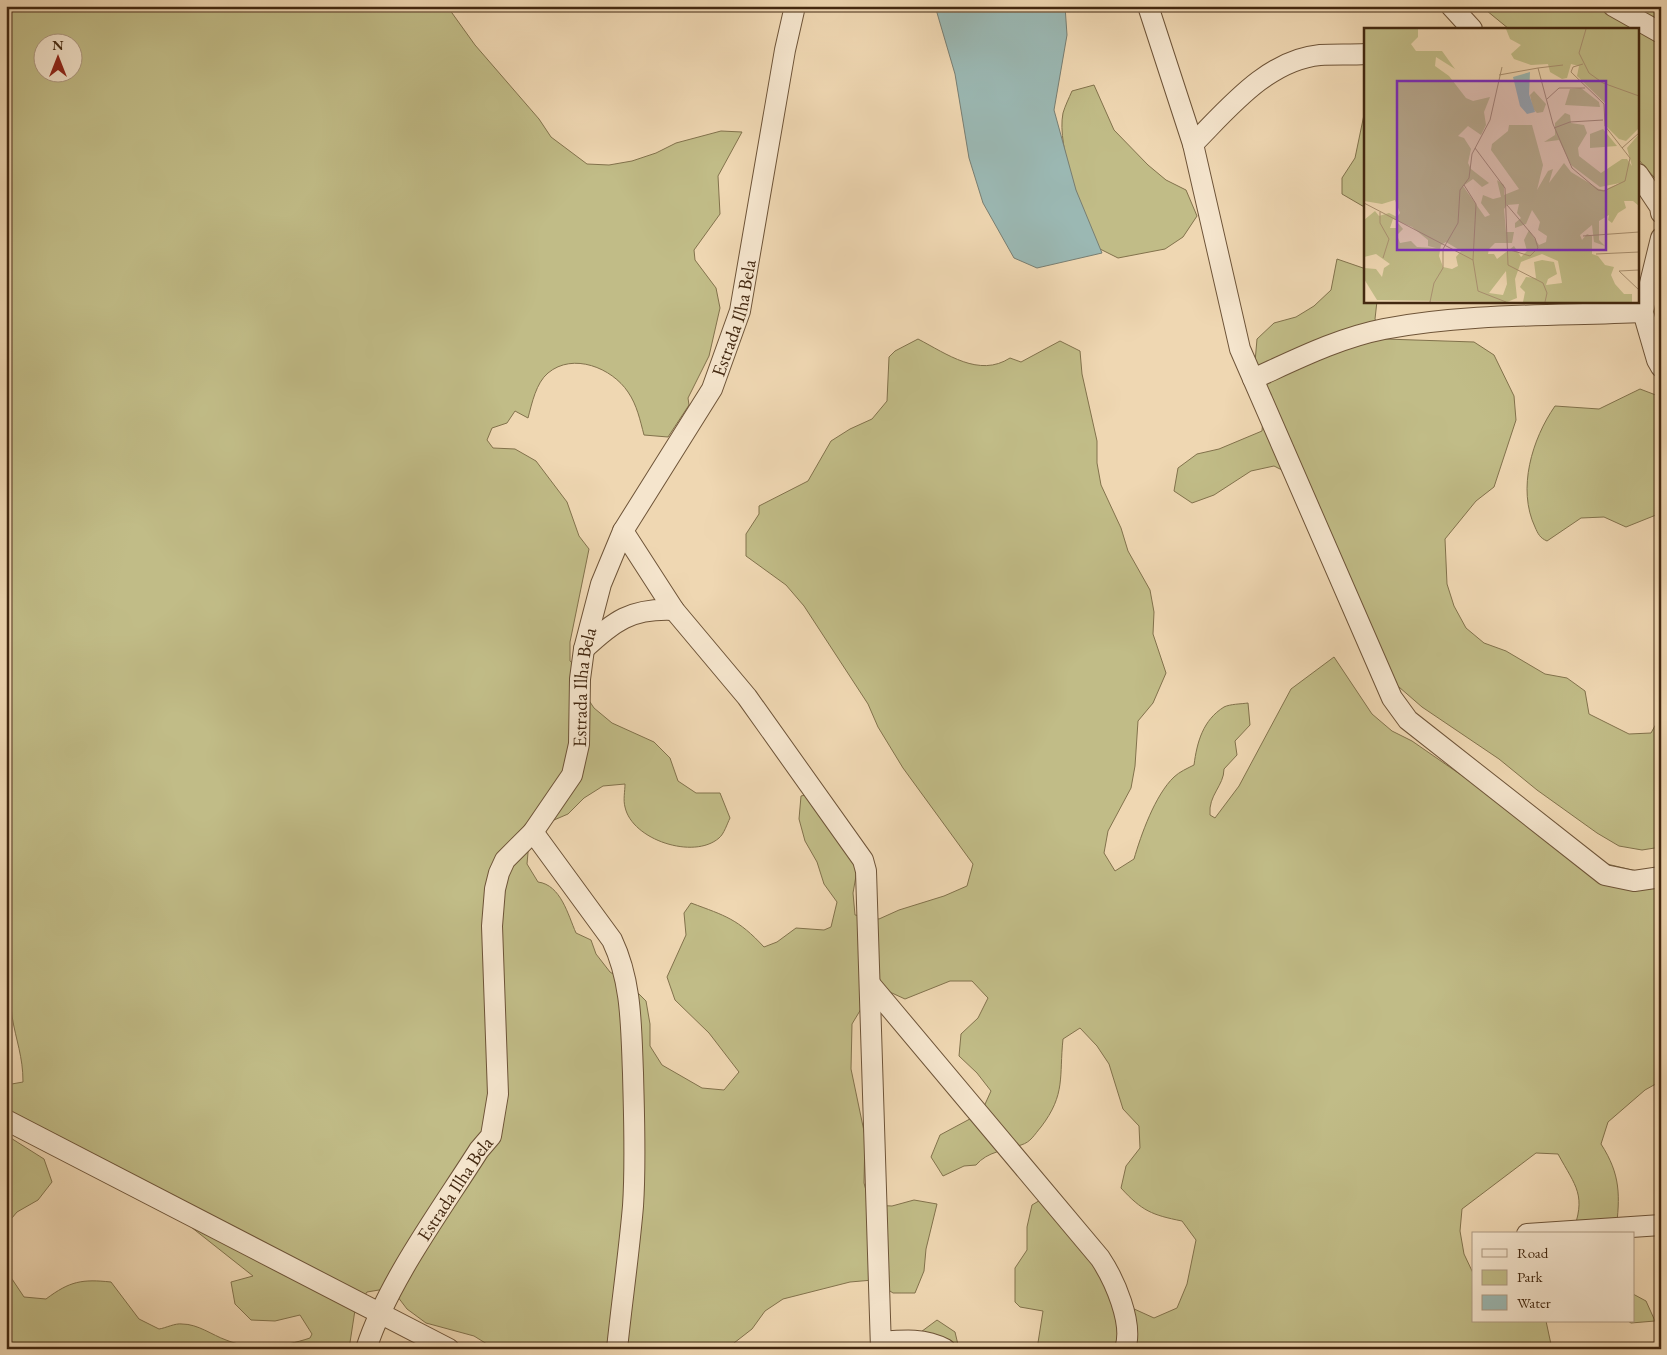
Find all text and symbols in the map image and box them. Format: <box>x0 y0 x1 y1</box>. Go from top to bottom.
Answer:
inset map <box>1364 28 1640 302</box>
north arrow <box>32 32 82 82</box>
text: N <box>52 36 64 54</box>
street label: Estrada Ilha Bela <box>705 257 761 380</box>
street label: Estrada Ilha Bela <box>566 624 602 748</box>
street label: Estrada Ilha Bela <box>411 1130 498 1245</box>
legend <box>1472 1232 1634 1322</box>
text: Road <box>1517 1243 1549 1262</box>
text: Park <box>1517 1267 1544 1286</box>
text: Water <box>1517 1293 1551 1312</box>

